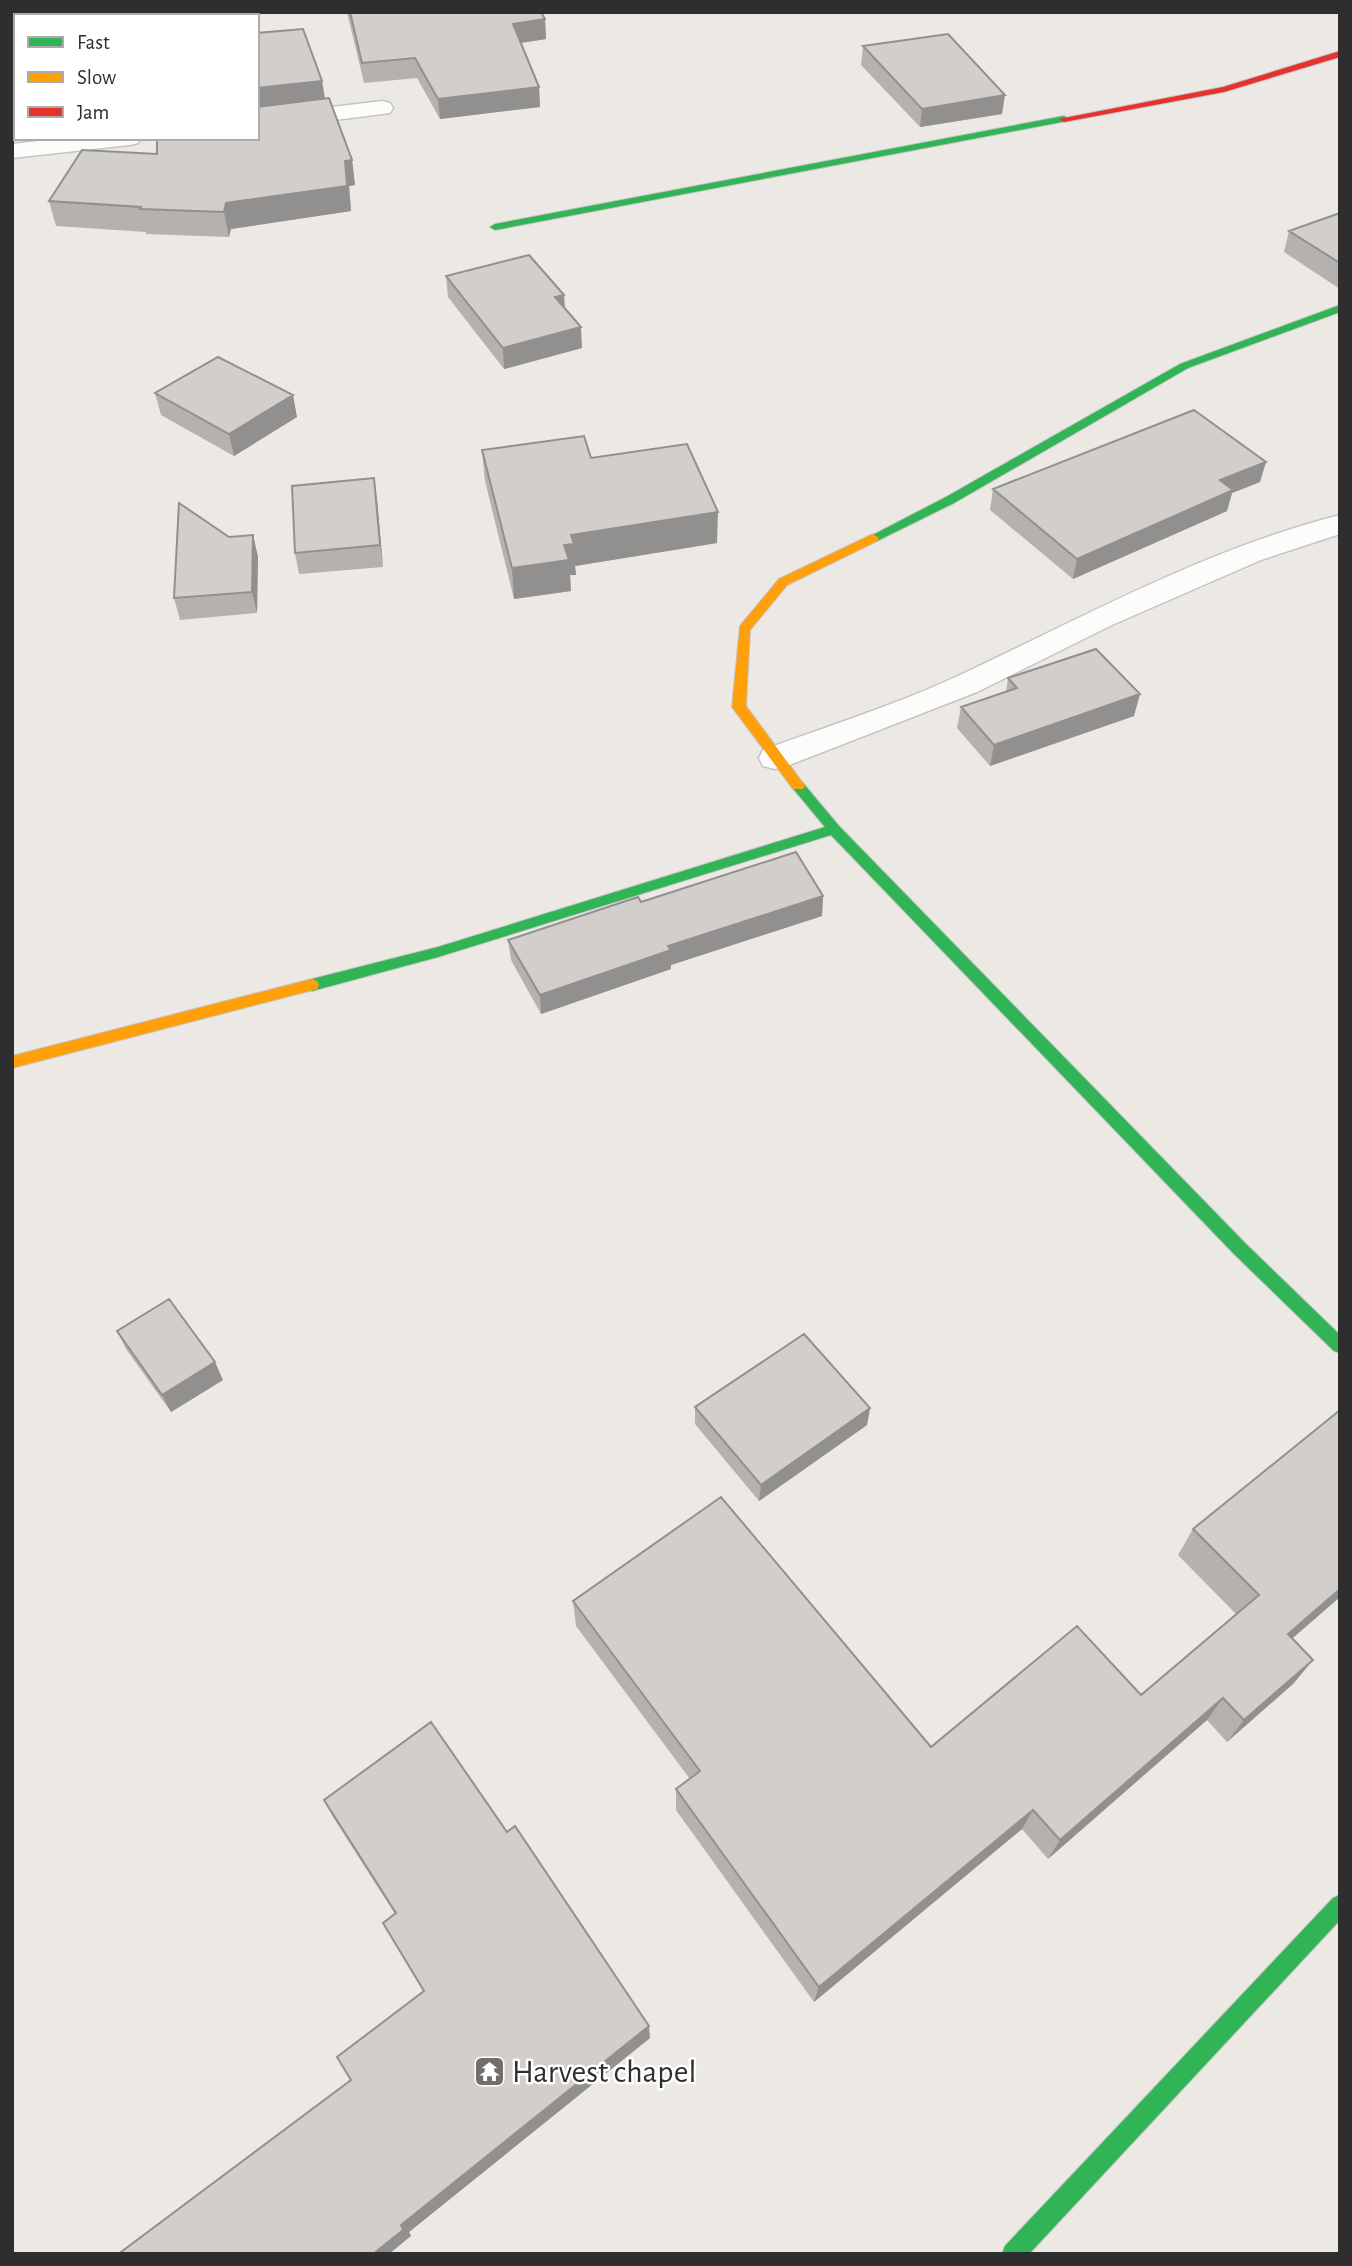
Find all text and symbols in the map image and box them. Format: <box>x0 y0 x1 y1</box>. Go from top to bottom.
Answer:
legend <box>14 14 259 140</box>
text: Fast <box>77 32 110 53</box>
text: Slow <box>77 67 116 88</box>
text: Jam <box>77 102 109 123</box>
temple icon: Harvest chapel <box>472 2055 506 2089</box>
place label: Harvest chapel <box>512 2056 696 2088</box>

